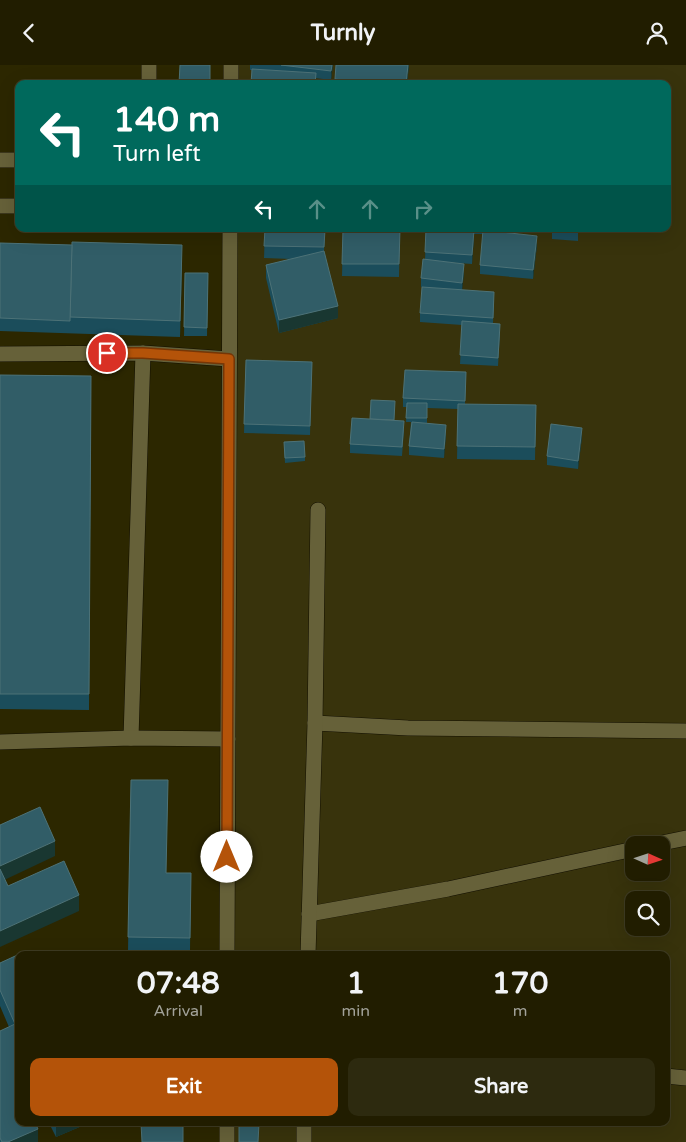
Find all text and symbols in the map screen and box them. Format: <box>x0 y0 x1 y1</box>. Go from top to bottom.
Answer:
icon: back <box>15 19 43 47</box>
icon: person <box>643 19 671 47</box>
text: Turnly <box>311 20 375 46</box>
text: 140 m <box>113 99 220 141</box>
icon: left <box>30 100 95 165</box>
text: Turn left <box>113 141 201 167</box>
icon: left <box>250 195 278 223</box>
icon: ahead <box>303 195 331 223</box>
icon: ahead <box>356 195 384 223</box>
icon: right <box>409 195 437 223</box>
pin <box>86 332 128 374</box>
icon: arrive <box>93 339 121 367</box>
position arrow <box>200 830 252 882</box>
north arrow <box>625 836 670 881</box>
map controls <box>625 836 670 936</box>
button: search <box>625 891 670 936</box>
text: 07:48 <box>137 965 220 1002</box>
text: 1 <box>346 965 365 1002</box>
text: 170 <box>492 965 548 1002</box>
text: Arrival <box>154 1001 203 1021</box>
text: min <box>342 1001 370 1021</box>
text: m <box>513 1001 527 1021</box>
button: Exit <box>30 1058 338 1116</box>
button: Share <box>348 1058 655 1116</box>

